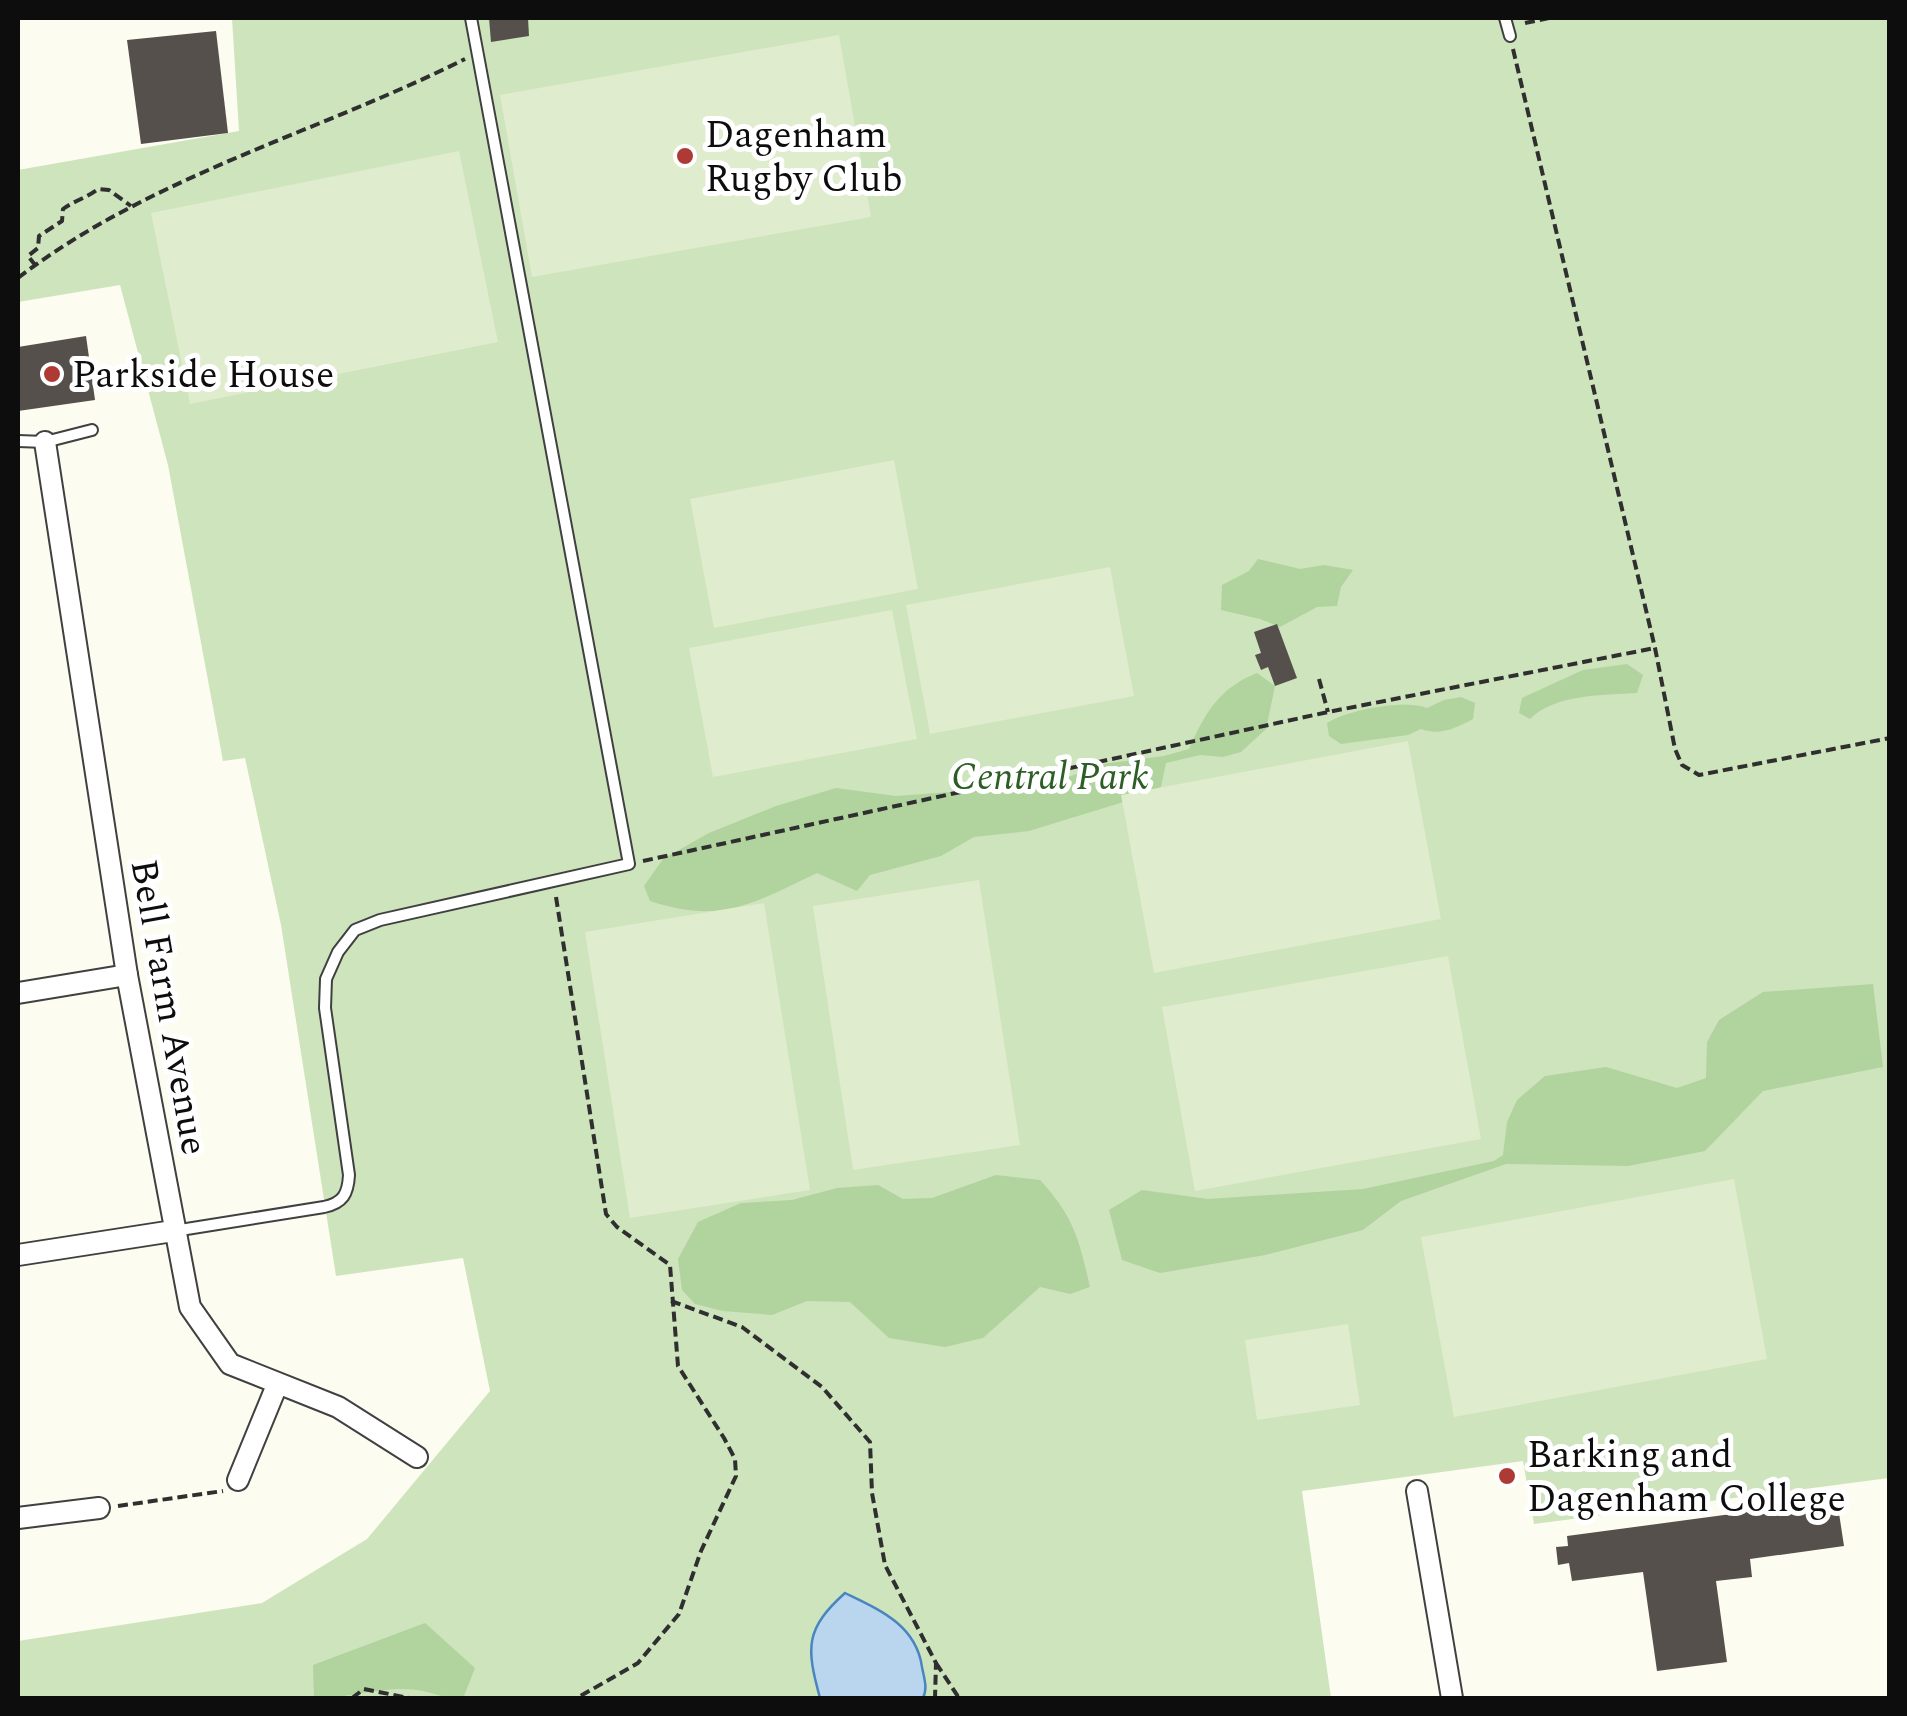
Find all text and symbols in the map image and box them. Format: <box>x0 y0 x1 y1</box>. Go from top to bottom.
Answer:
place label: Dagenham Rugby Club <box>705 107 903 209</box>
marker: Dagenham Rugby Club <box>674 145 696 167</box>
place label: Parkside House <box>72 347 334 405</box>
marker: Parkside House <box>41 363 63 385</box>
park label: Central Park <box>951 749 1149 807</box>
street label: Bell Farm Avenue <box>113 855 223 1160</box>
place label: Barking and Dagenham College <box>1527 1427 1846 1529</box>
marker: Barking and Dagenham College <box>1496 1465 1518 1487</box>

